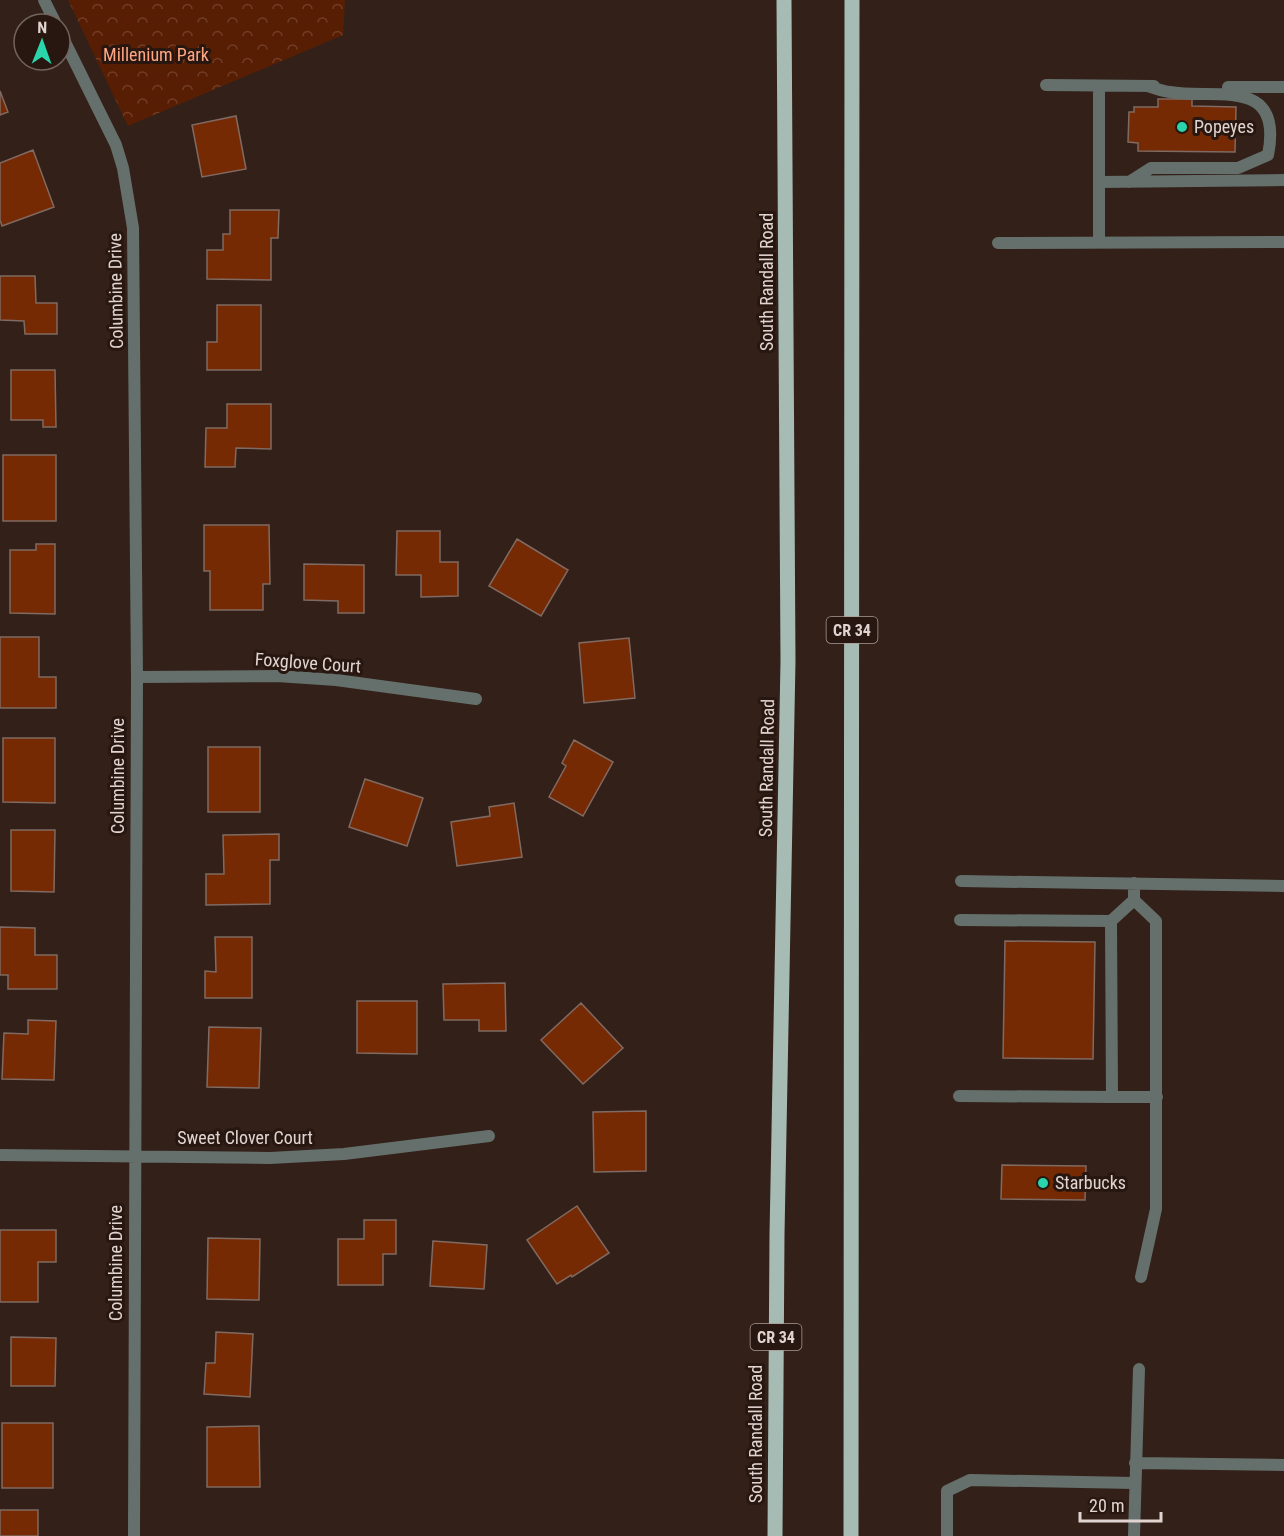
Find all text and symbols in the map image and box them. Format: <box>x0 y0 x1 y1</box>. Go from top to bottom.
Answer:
north arrow <box>12 12 72 72</box>
text: N <box>37 18 47 37</box>
park label: Millenium Park <box>103 44 209 65</box>
place label: Popeyes <box>1194 116 1254 137</box>
marker: Popeyes <box>1175 120 1189 134</box>
street label: South Randall Road <box>756 213 777 351</box>
street label: Columbine Drive <box>104 233 127 349</box>
road number: CR 34 <box>826 617 878 643</box>
street label: Foxglove Court <box>254 648 362 677</box>
street label: South Randall Road <box>755 699 778 837</box>
street label: Columbine Drive <box>107 718 128 834</box>
street label: Sweet Clover Court <box>177 1127 313 1148</box>
place label: Starbucks <box>1055 1172 1126 1193</box>
marker: Starbucks <box>1036 1176 1050 1190</box>
street label: Columbine Drive <box>105 1205 126 1321</box>
road number: CR 34 <box>750 1324 802 1350</box>
street label: South Randall Road <box>745 1365 766 1503</box>
scale bar <box>1080 1485 1161 1523</box>
text: 20 m <box>1089 1495 1124 1516</box>

